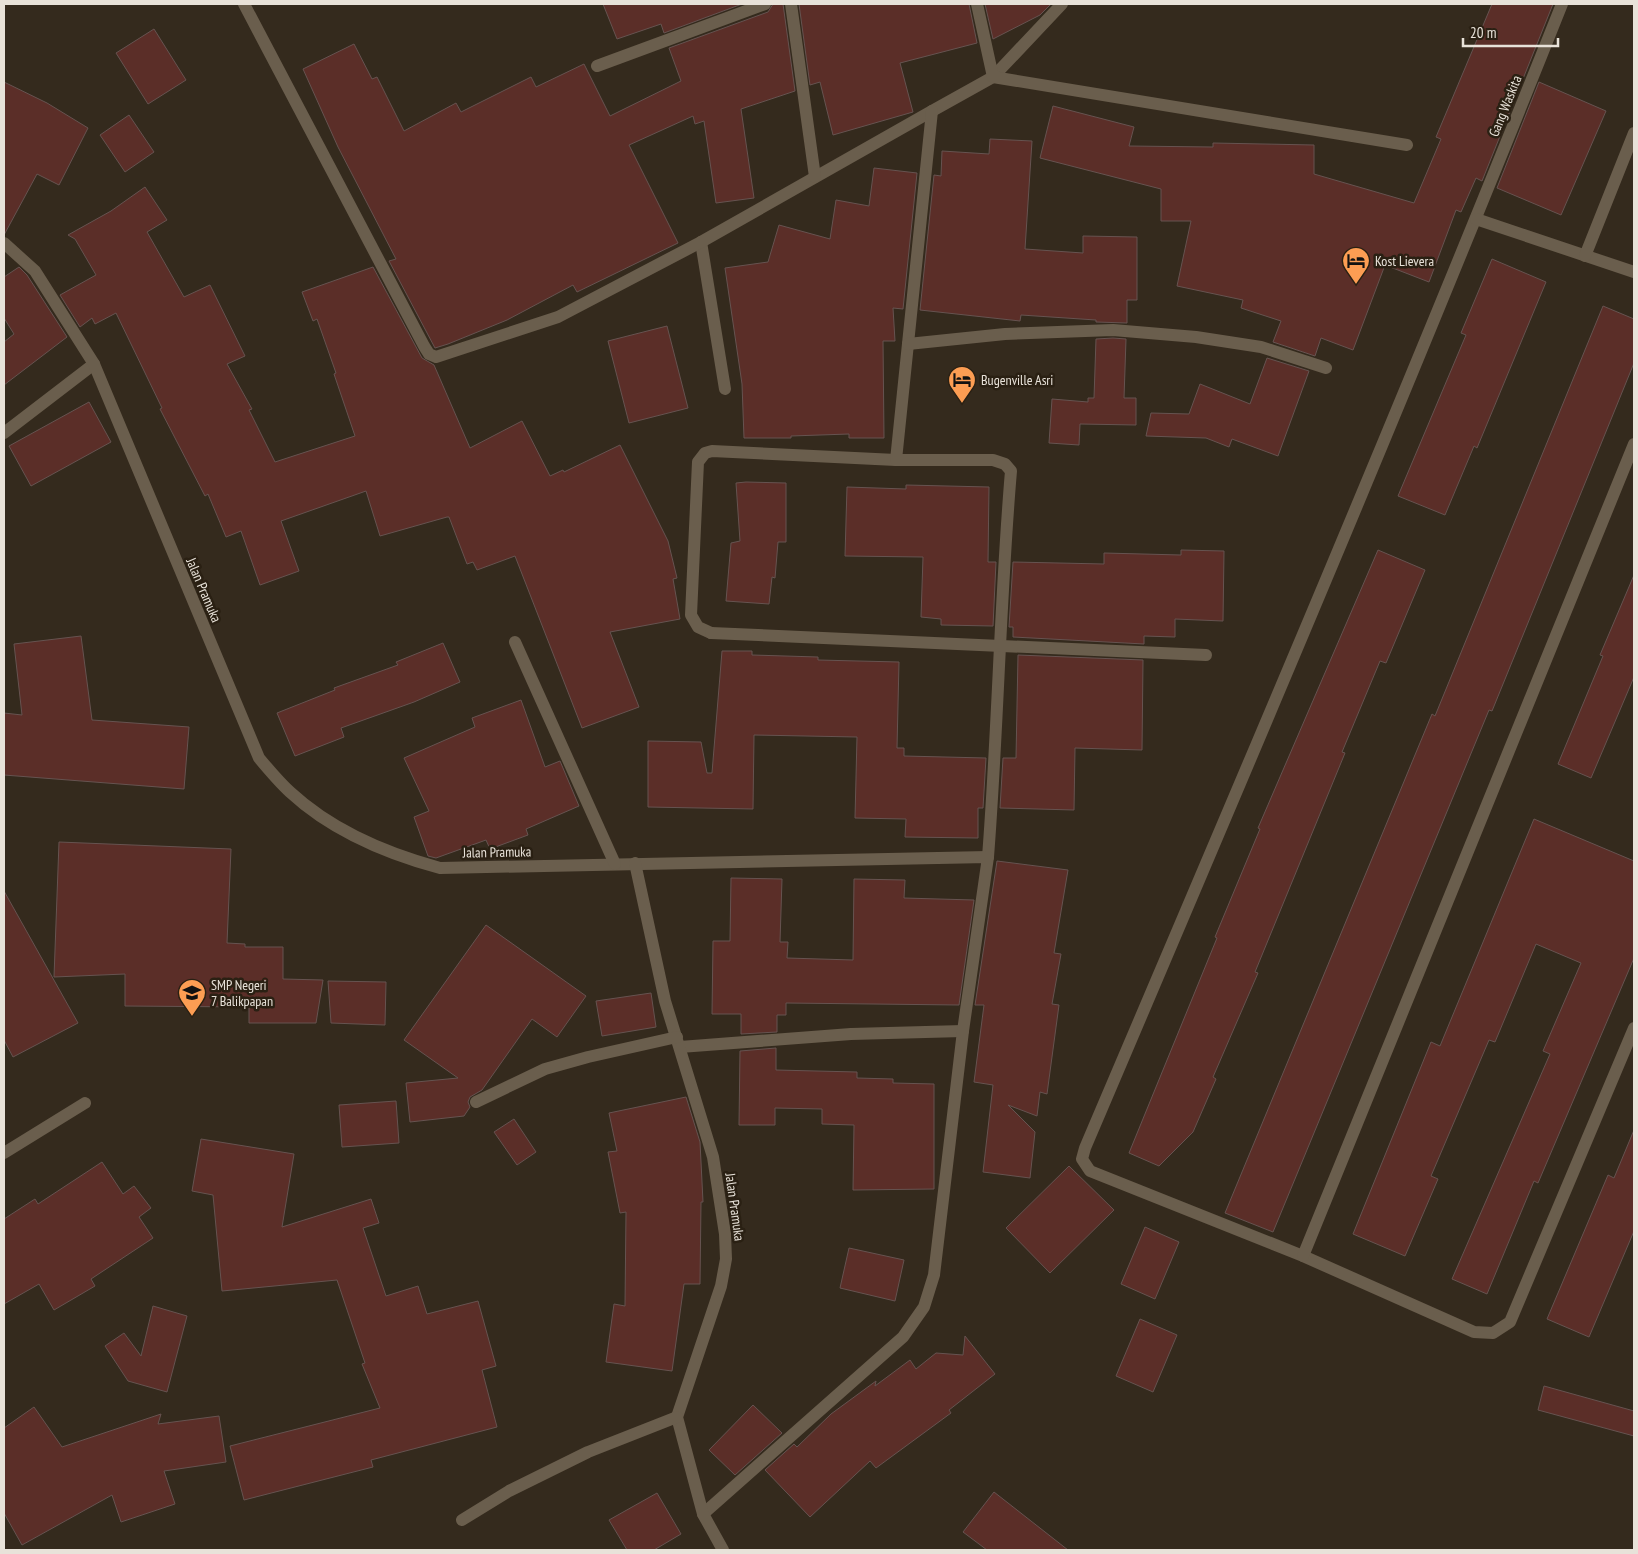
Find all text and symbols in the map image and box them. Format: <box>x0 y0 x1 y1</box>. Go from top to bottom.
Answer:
scale bar <box>1463 15 1558 47</box>
text: 20 m <box>1470 23 1496 42</box>
street label: Gang Waskita <box>1485 73 1525 139</box>
hotel icon: Kost Lievera <box>1341 246 1371 285</box>
place label: Kost Lievera <box>1375 252 1434 270</box>
hotel icon: Bugenville Asri <box>947 365 977 404</box>
place label: Bugenville Asri <box>981 371 1053 389</box>
street label: Jalan Pramuka <box>182 554 226 625</box>
street label: Jalan Pramuka <box>462 842 531 862</box>
place label: SMP Negeri 7 Balikpapan <box>211 976 273 1010</box>
school or university icon: SMP Negeri 7 Balikpapan <box>177 978 207 1017</box>
street label: Jalan Pramuka <box>721 1171 749 1242</box>

